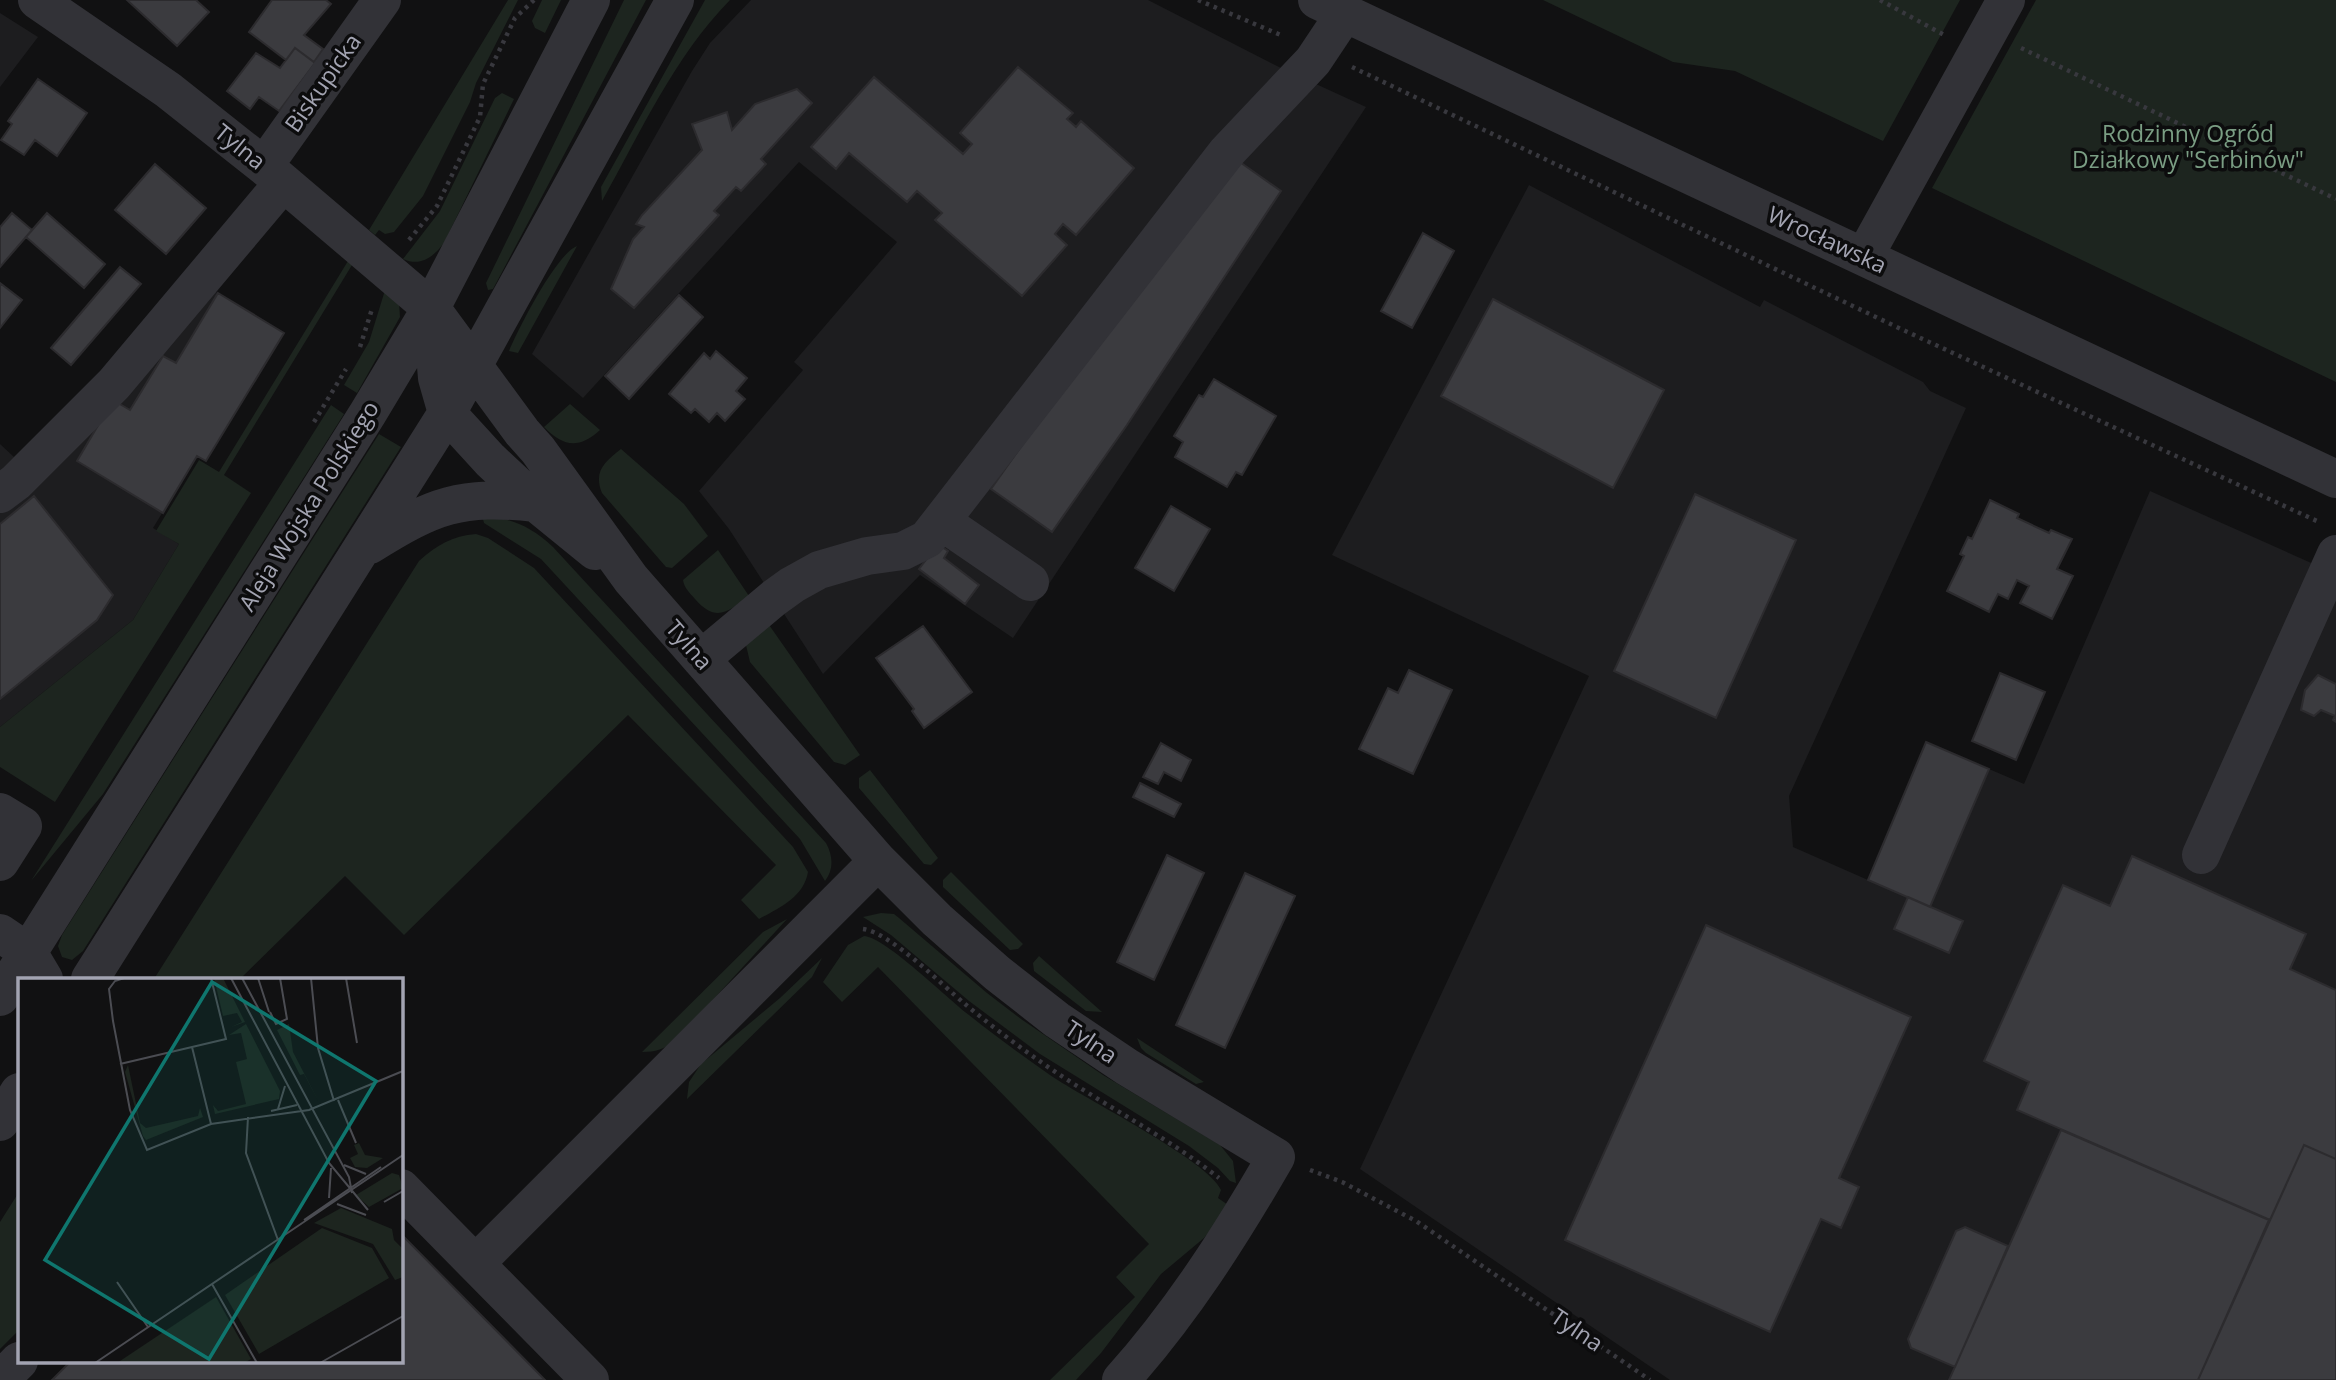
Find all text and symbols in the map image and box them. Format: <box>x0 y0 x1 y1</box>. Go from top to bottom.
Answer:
street label: Biskupicka <box>277 27 368 138</box>
street label: Tylna <box>208 116 273 177</box>
park label: Rodzinny Ogród Działkowy "Serbinów" <box>2072 117 2304 175</box>
street label: Wrocławska <box>1763 198 1892 281</box>
street label: Aleja Wojska Polskiego <box>230 394 386 617</box>
street label: Tylna <box>659 612 720 676</box>
inset map <box>18 978 402 1362</box>
street label: Tylna <box>1059 1012 1124 1070</box>
street label: Tylna <box>1545 1300 1610 1358</box>

